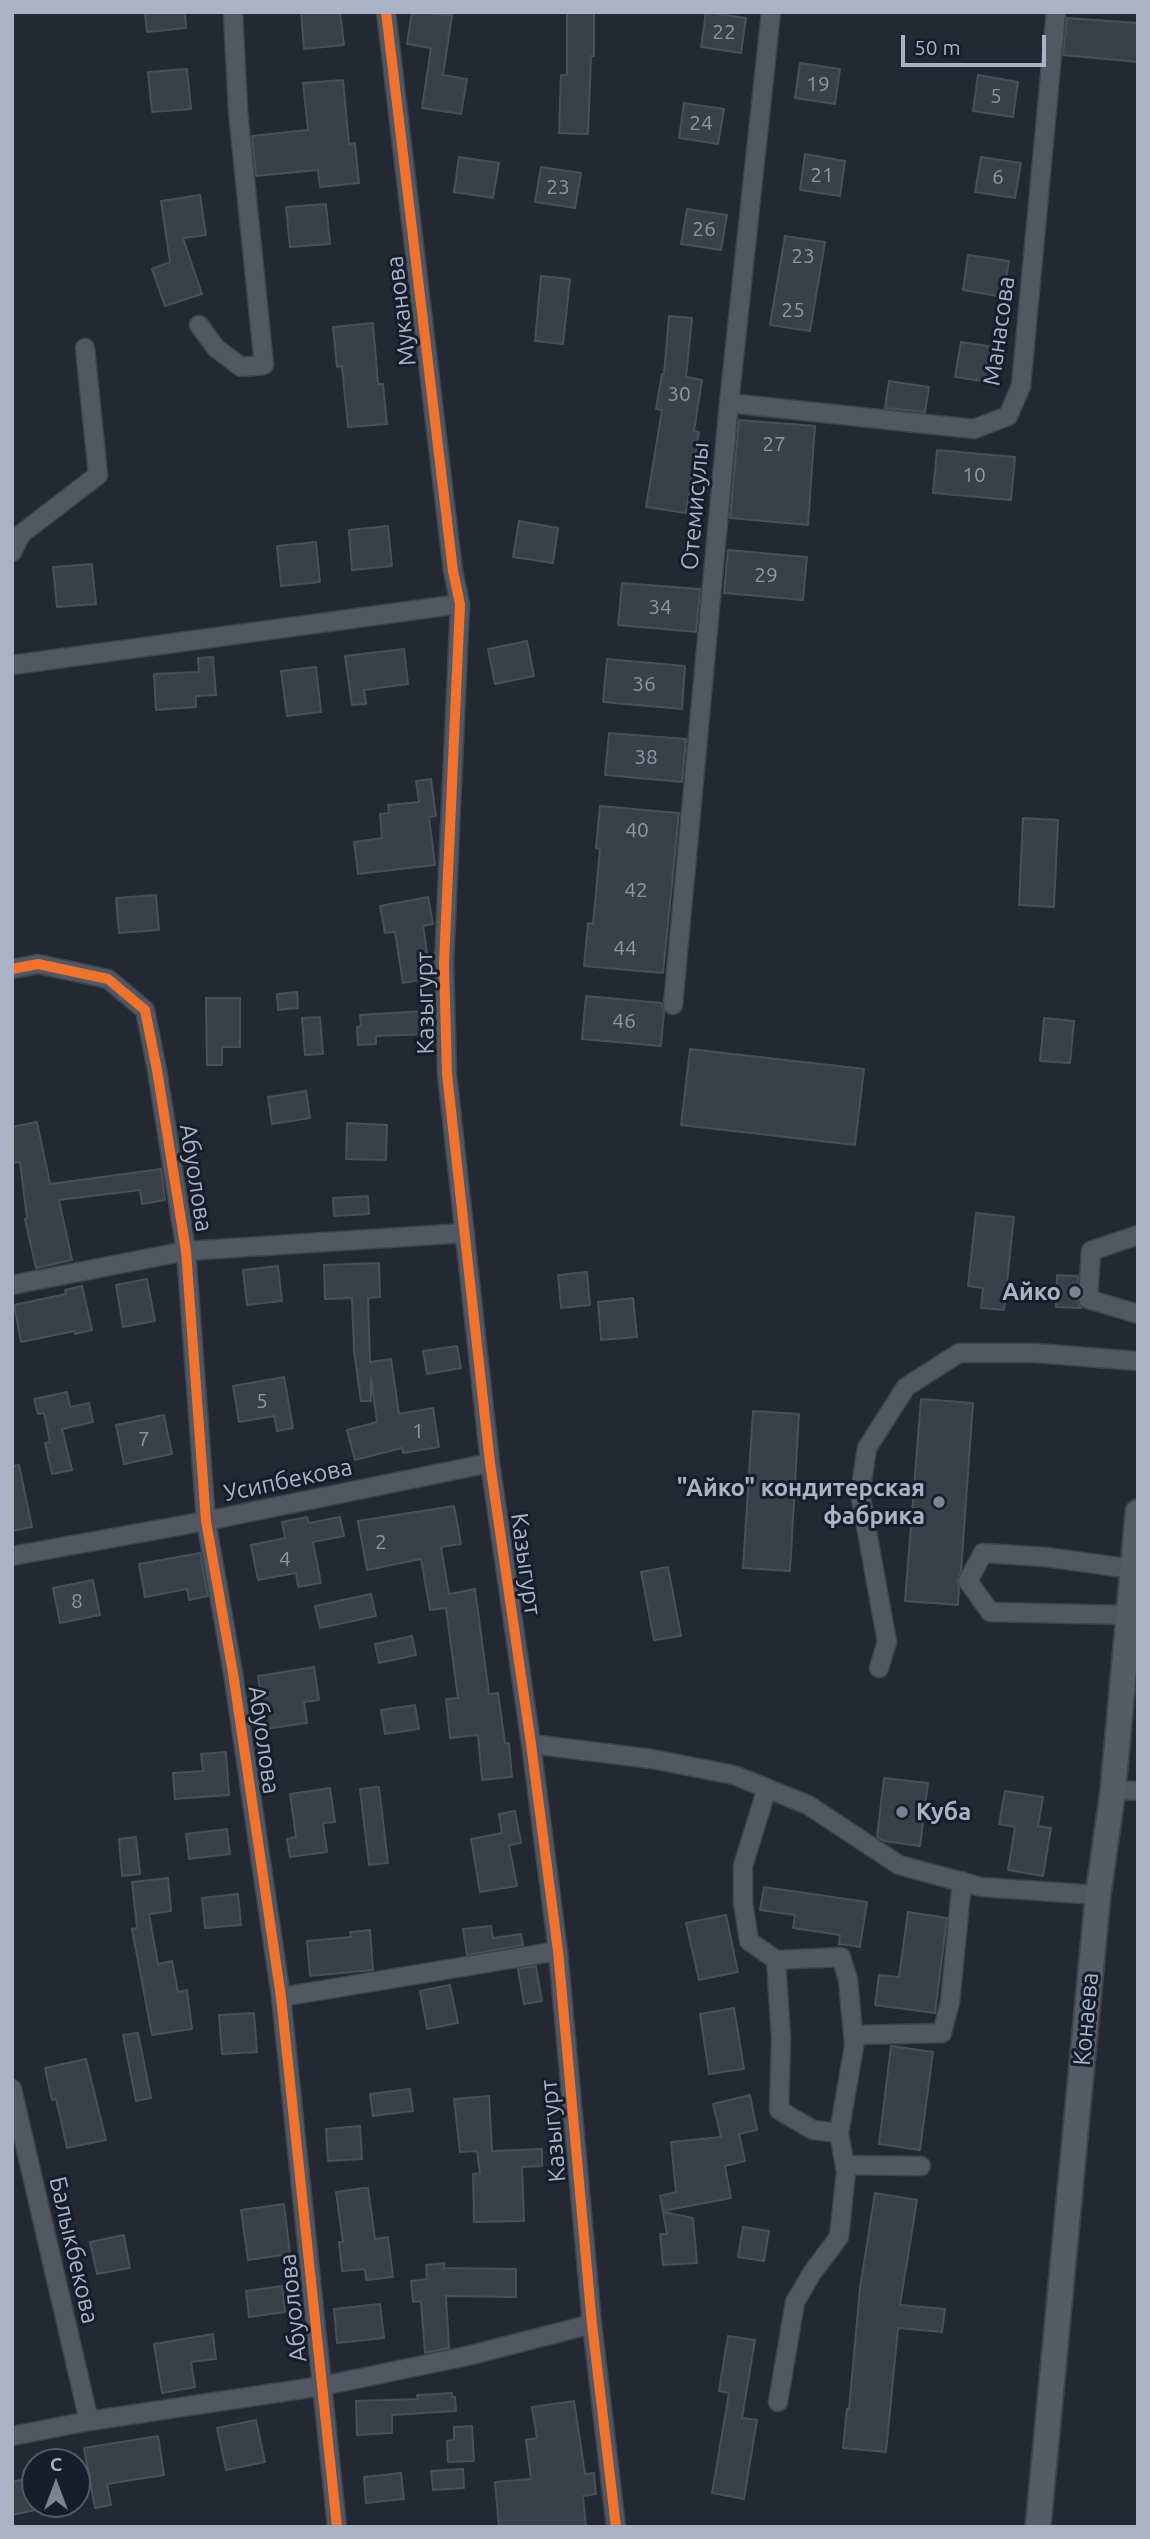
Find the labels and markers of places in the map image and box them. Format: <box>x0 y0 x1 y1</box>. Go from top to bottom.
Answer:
place label: Айко <box>1002 1278 1061 1306</box>
marker: Айко <box>1067 1284 1083 1300</box>
place label: "Айко" кондитерская фабрика <box>677 1474 925 1530</box>
marker: "Айко" кондитерская фабрика <box>931 1494 947 1510</box>
place label: Куба <box>916 1798 971 1826</box>
marker: Куба <box>894 1804 910 1820</box>

